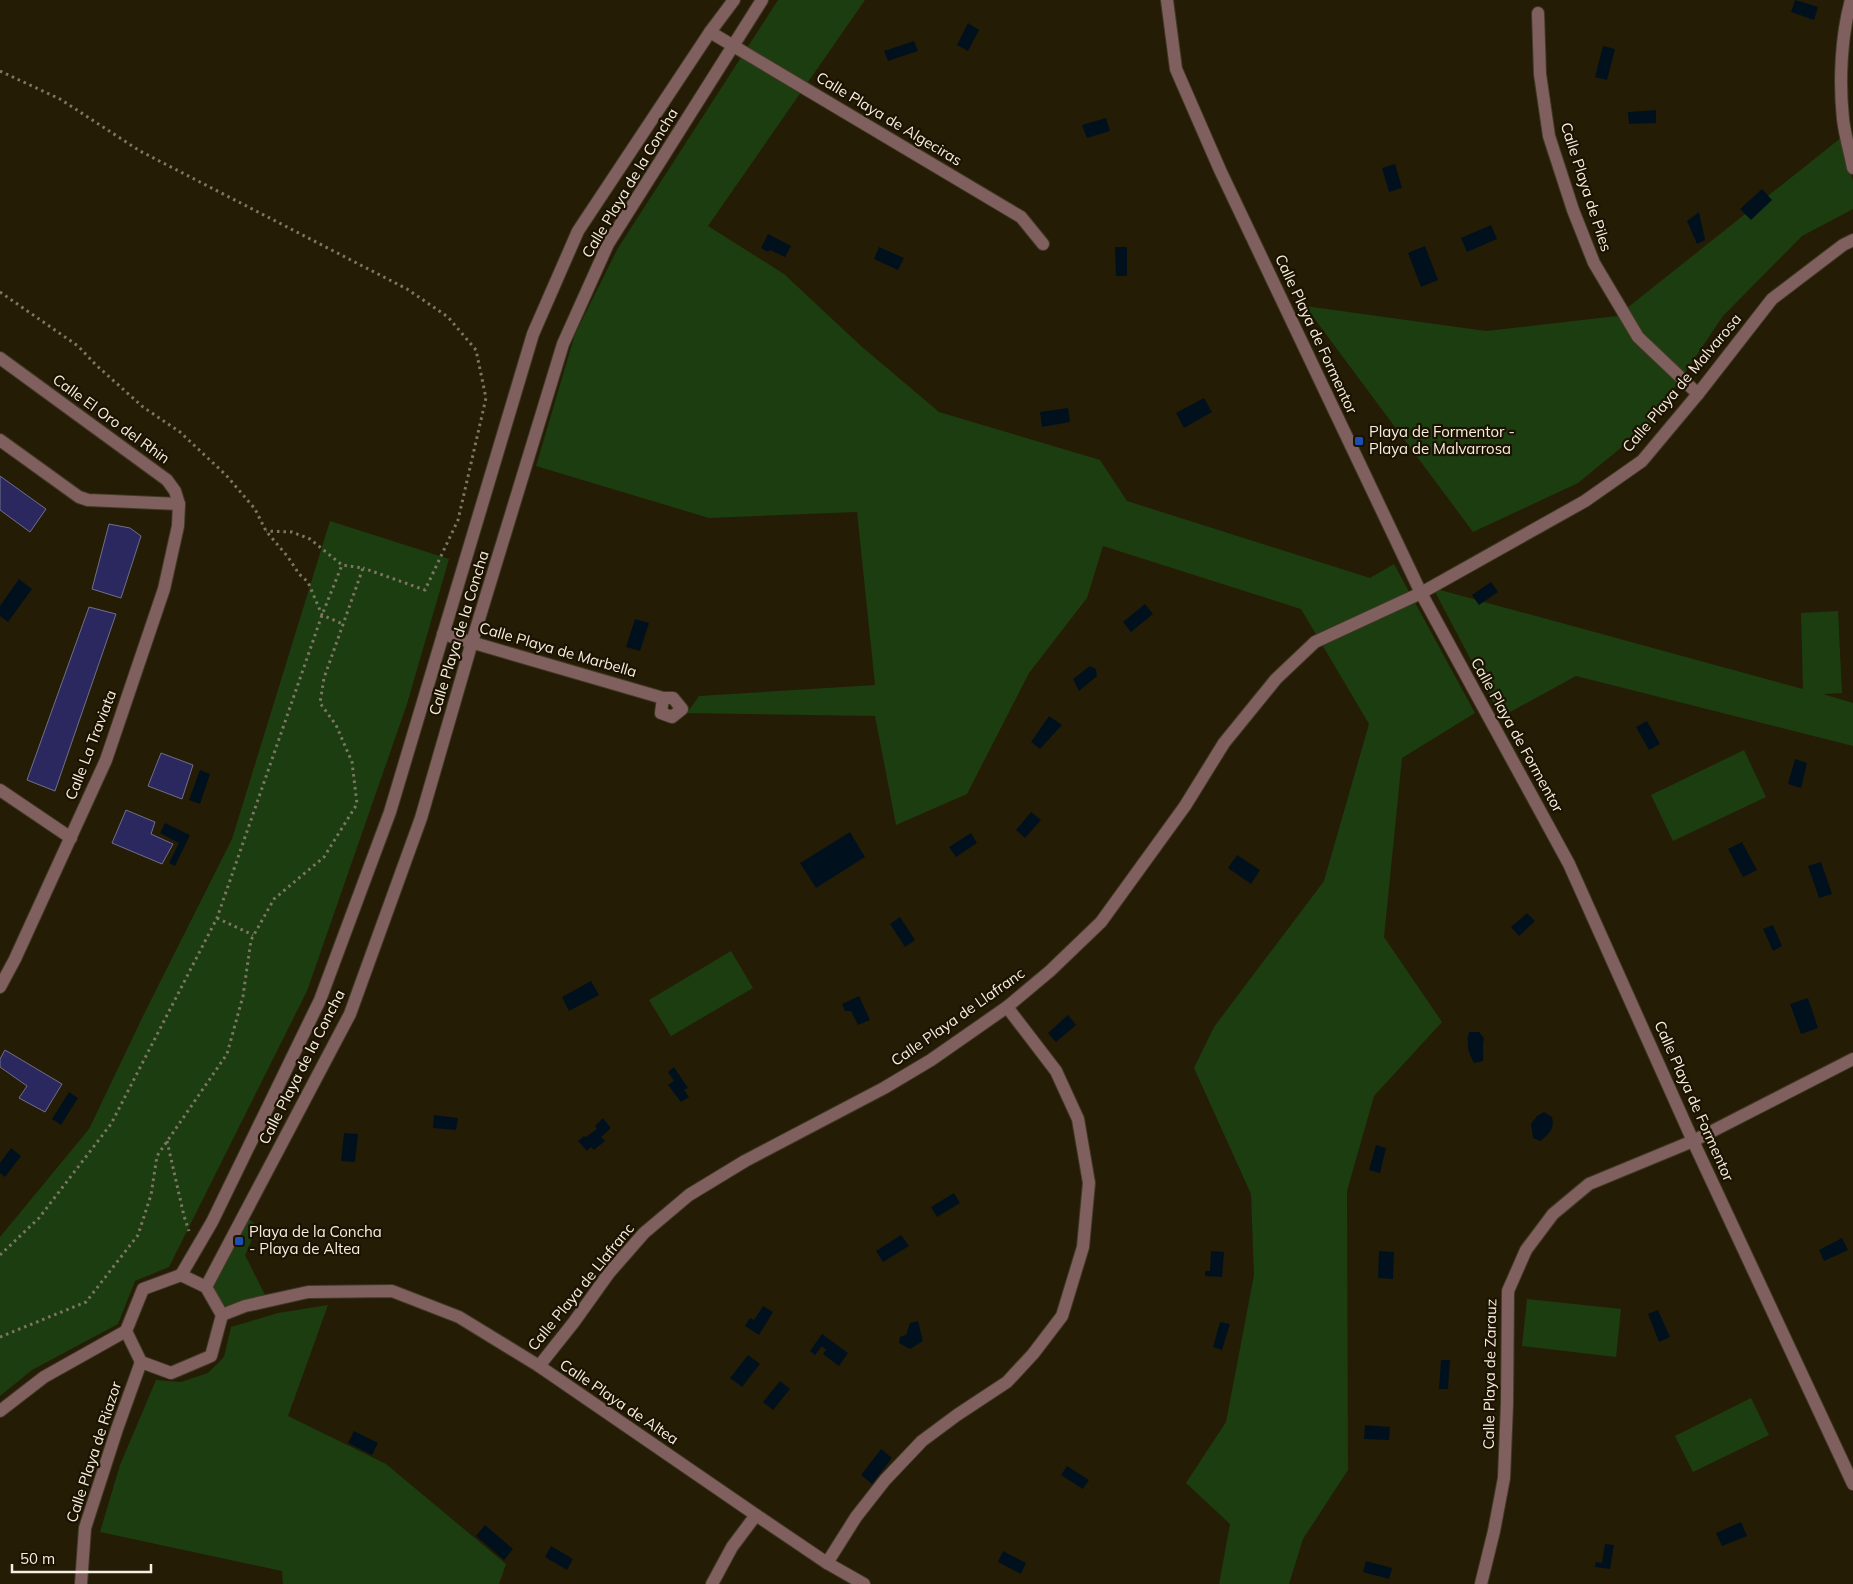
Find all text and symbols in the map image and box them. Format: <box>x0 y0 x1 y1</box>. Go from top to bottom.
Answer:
street label: Calle Playa de Algeciras <box>813 67 966 170</box>
street label: Calle Playa de la Concha <box>577 105 682 261</box>
street label: Calle Playa de Piles <box>1557 120 1616 254</box>
street label: Calle Playa de Formentor <box>1271 251 1362 417</box>
street label: Calle Playa de Malvarosa <box>1618 310 1745 456</box>
street label: Calle El Oro del Rhin <box>49 370 174 467</box>
place label: Playa de Formentor - Playa de Malvarrosa <box>1369 422 1515 458</box>
marker: Playa de Formentor - Playa de Malvarrosa <box>1353 435 1365 447</box>
street label: Calle Playa de la Concha <box>424 548 493 717</box>
street label: Calle Playa de Marbella <box>477 618 639 681</box>
street label: Calle Playa de Formentor <box>1467 654 1568 816</box>
street label: Calle La Traviata <box>61 687 120 803</box>
street label: Calle Playa de Llafranc <box>887 963 1028 1070</box>
street label: Calle Playa de la Concha <box>254 986 349 1147</box>
street label: Calle Playa de Formentor <box>1650 1018 1739 1185</box>
street label: Calle Playa de Llafranc <box>523 1219 638 1354</box>
place label: Playa de la Concha - Playa de Altea <box>249 1222 382 1258</box>
marker: Playa de la Concha - Playa de Altea <box>233 1235 245 1247</box>
street label: Calle Playa de Zarauz <box>1479 1298 1500 1450</box>
street label: Calle Playa de Altea <box>556 1355 682 1448</box>
street label: Calle Playa de Riazor <box>62 1379 125 1525</box>
scale bar <box>12 1542 151 1574</box>
text: 50 m <box>20 1549 55 1568</box>

